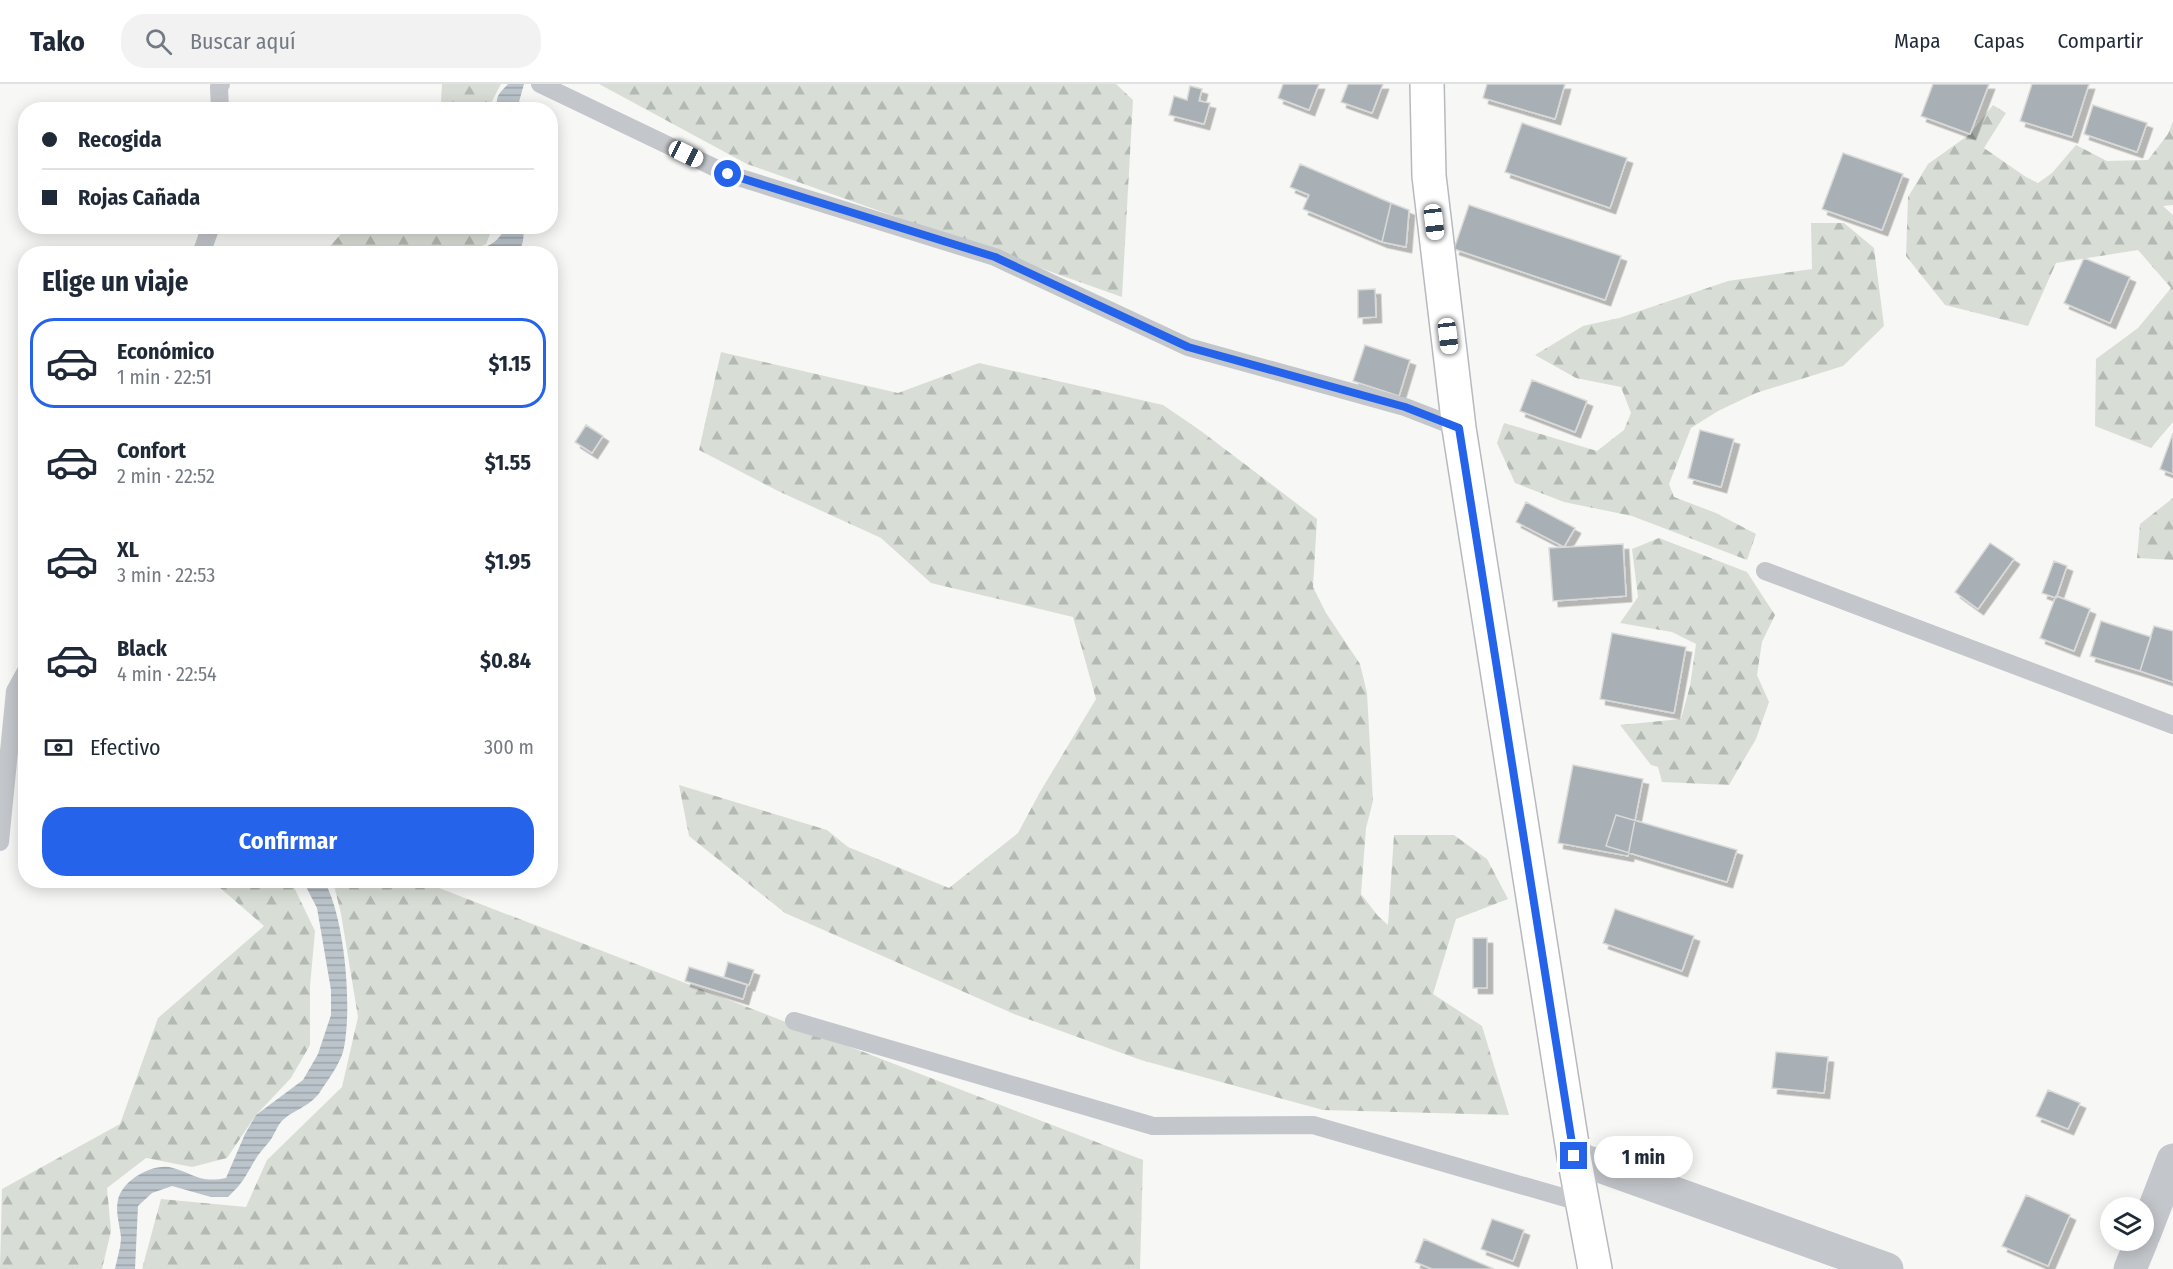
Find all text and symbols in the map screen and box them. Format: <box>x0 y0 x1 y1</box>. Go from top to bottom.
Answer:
search box <box>121 14 541 68</box>
text: Tako <box>30 25 85 58</box>
icon: search <box>142 25 175 58</box>
text: Buscar aquí <box>190 28 295 55</box>
text: Mapa <box>1894 28 1941 54</box>
text: Capas <box>1974 28 2024 54</box>
text: Compartir <box>2057 28 2143 54</box>
text: Recogida <box>78 126 162 153</box>
car <box>666 138 706 170</box>
route start <box>714 160 741 187</box>
text: Rojas Cañada <box>78 184 200 211</box>
car <box>1423 203 1445 241</box>
text: Elige un viaje <box>42 266 188 298</box>
car <box>1437 317 1459 355</box>
icon: car <box>45 336 99 390</box>
text: Económico <box>117 338 215 365</box>
text: $1.15 <box>489 350 531 377</box>
text: 1 min · 22:51 <box>117 365 212 389</box>
icon: car <box>45 435 99 489</box>
text: Confort <box>117 437 186 464</box>
text: $1.55 <box>485 449 531 476</box>
text: 2 min · 22:52 <box>117 464 215 488</box>
icon: car <box>45 534 99 588</box>
text: XL <box>117 536 139 563</box>
text: $1.95 <box>485 548 531 575</box>
text: 3 min · 22:53 <box>117 563 215 587</box>
icon: car <box>45 633 99 687</box>
text: Black <box>117 635 167 662</box>
text: $0.84 <box>480 647 531 674</box>
text: 4 min · 22:54 <box>117 662 217 686</box>
icon: cash <box>42 731 75 764</box>
text: Efectivo <box>90 734 161 761</box>
text: 300 m <box>484 735 534 759</box>
button: Confirmar <box>42 807 534 876</box>
callout: 1 min <box>1595 1135 1694 1177</box>
route end <box>1560 1142 1587 1169</box>
text: 1 min <box>1622 1145 1665 1169</box>
map controls <box>2100 1197 2154 1251</box>
button: layers <box>2100 1197 2154 1251</box>

